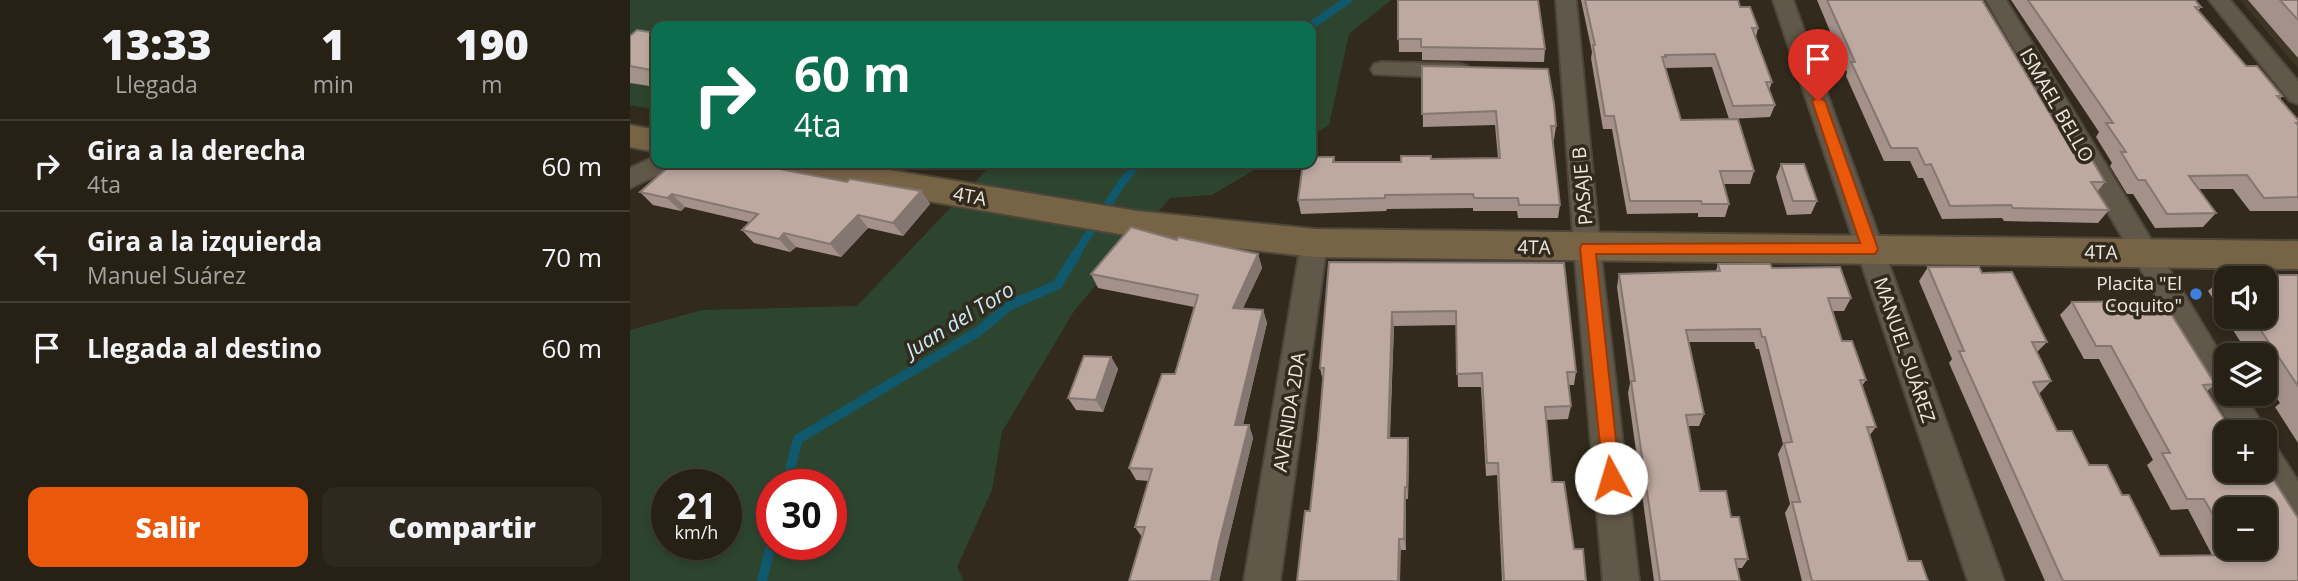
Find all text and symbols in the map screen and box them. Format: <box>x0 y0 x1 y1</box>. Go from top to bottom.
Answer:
text: 13:33 <box>101 15 212 72</box>
text: 1 <box>321 15 346 72</box>
text: 190 <box>455 15 529 72</box>
pin <box>1788 29 1848 101</box>
text: 60 m <box>794 40 911 106</box>
icon: arrive <box>1799 40 1837 78</box>
street label: ISMAEL BELLO <box>2014 43 2100 167</box>
icon: right <box>679 49 770 140</box>
text: Llegada <box>115 68 198 100</box>
text: min <box>313 68 354 100</box>
text: m <box>481 68 503 100</box>
text: 4ta <box>794 103 841 146</box>
text: Gira a la derecha <box>87 132 306 168</box>
street label: PASAJE B <box>1566 146 1598 226</box>
icon: right <box>28 147 66 185</box>
text: 60 m <box>541 148 602 184</box>
text: 4ta <box>87 168 121 200</box>
street label: 4TA <box>951 180 989 212</box>
text: Gira a la izquierda <box>87 223 322 259</box>
street label: 4TA <box>1517 234 1551 260</box>
icon: left <box>28 238 66 276</box>
text: 70 m <box>541 239 602 275</box>
street label: 4TA <box>2084 239 2118 265</box>
text: Manuel Suárez <box>87 259 246 291</box>
map controls <box>2214 266 2277 560</box>
button: sound <box>2214 266 2277 329</box>
place label: Placita "El Coquito" <box>2096 270 2182 318</box>
street label: MANUEL SUÁREZ <box>1868 274 1942 426</box>
water label: Juan del Toro <box>897 275 1019 366</box>
marker: Placita "El Coquito" <box>2188 286 2204 302</box>
icon: arrive <box>28 329 66 367</box>
text: Llegada al destino <box>87 330 322 366</box>
text: 60 m <box>541 330 602 366</box>
button: layers <box>2214 343 2277 406</box>
street label: AVENIDA 2DA <box>1267 350 1311 474</box>
button: + <box>2214 420 2277 483</box>
position arrow <box>1574 441 1648 515</box>
speed limit sign: 30 <box>756 469 847 560</box>
text: 21 <box>676 482 717 529</box>
button: Salir <box>28 487 308 567</box>
button: Compartir <box>322 487 602 567</box>
button: − <box>2214 497 2277 560</box>
text: km/h <box>675 520 718 544</box>

